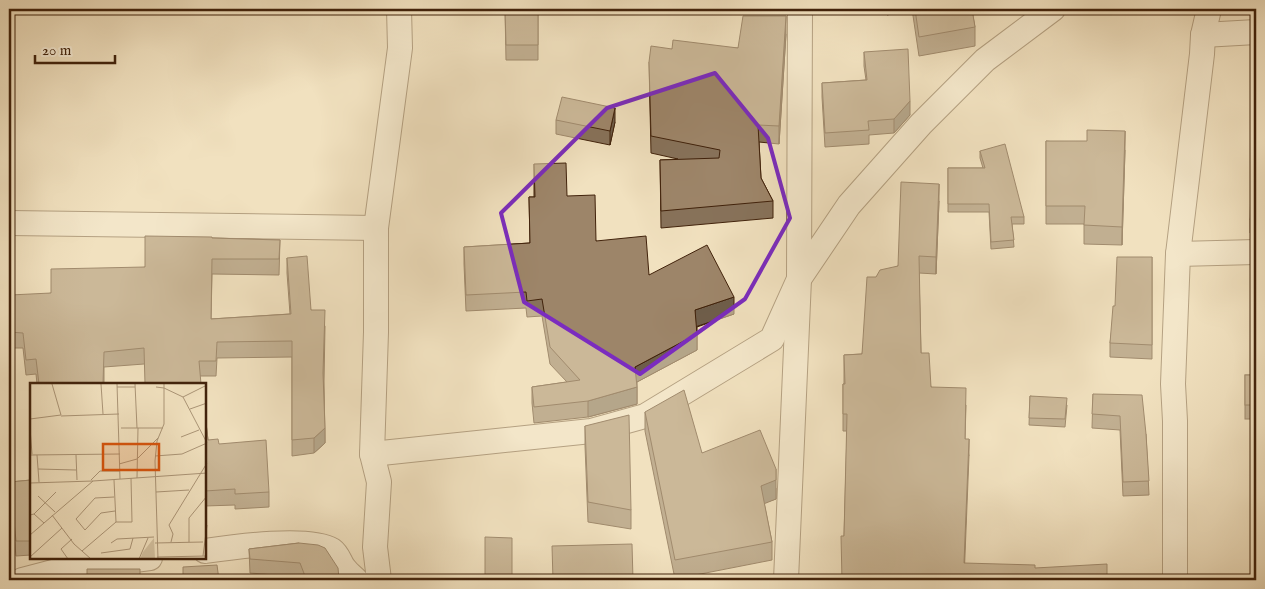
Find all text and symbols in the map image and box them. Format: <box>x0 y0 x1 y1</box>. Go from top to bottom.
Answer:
scale bar <box>35 32 115 64</box>
text: 20 m <box>42 41 72 60</box>
inset map <box>30 383 206 559</box>

